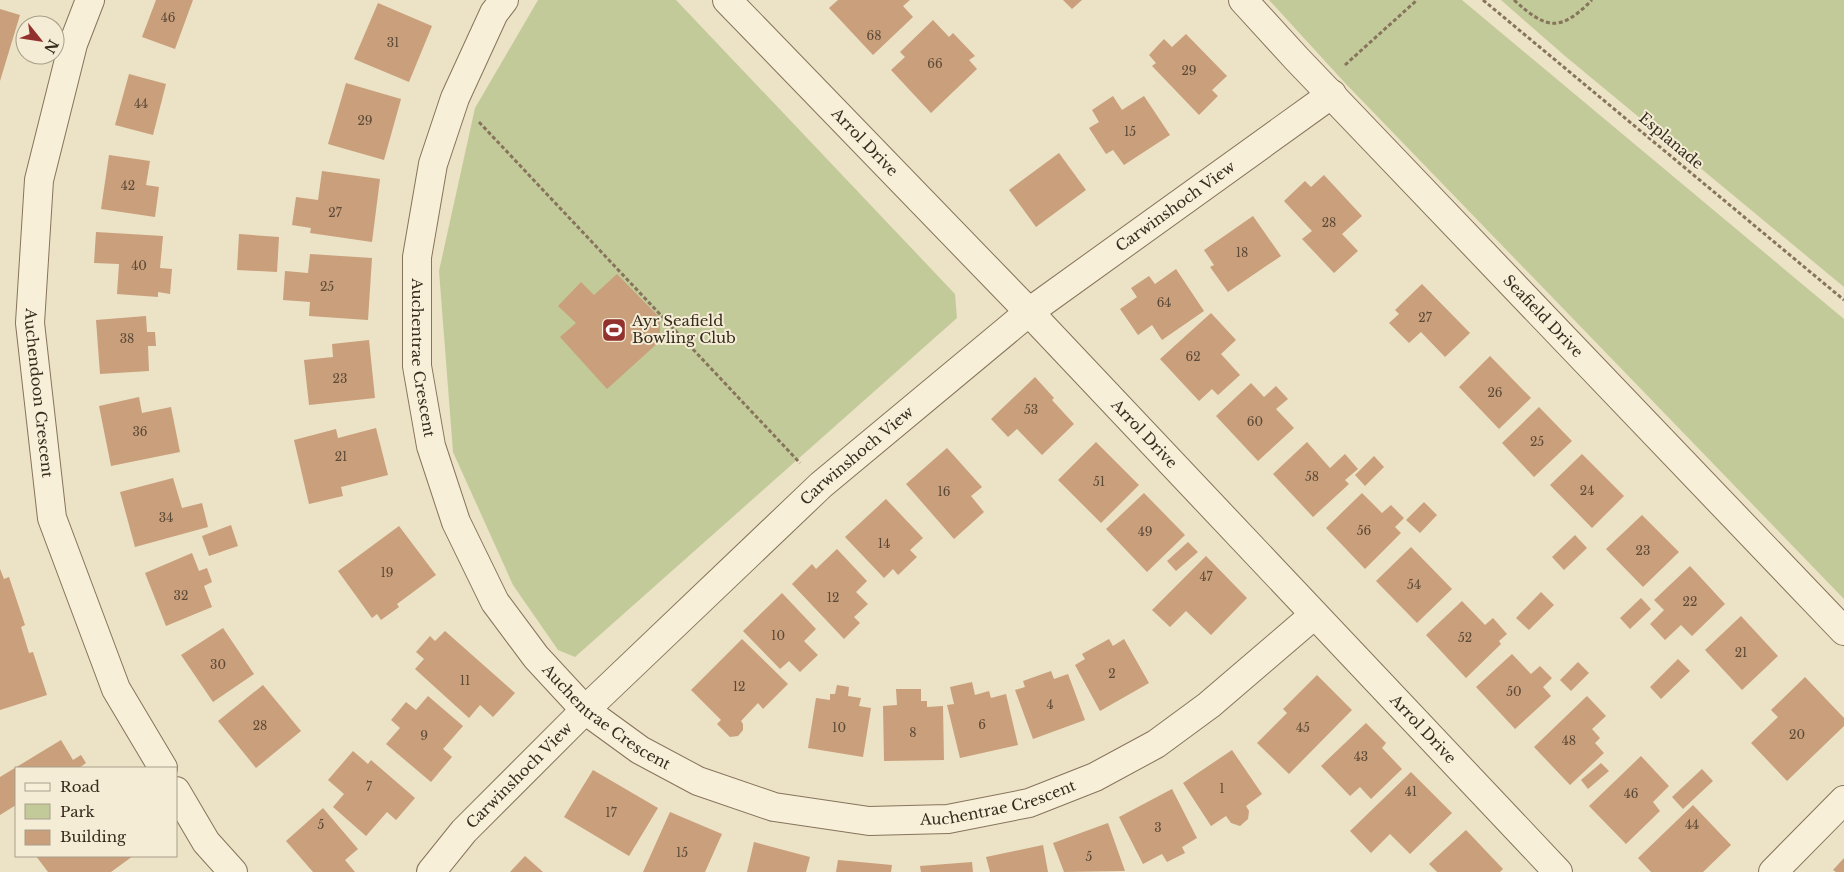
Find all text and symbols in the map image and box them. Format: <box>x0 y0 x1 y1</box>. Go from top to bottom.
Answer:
house number: 46 <box>161 10 176 25</box>
north arrow <box>15 15 65 65</box>
house number: 68 <box>867 28 882 43</box>
house number: 31 <box>387 35 399 50</box>
text: N <box>40 36 62 57</box>
house number: 66 <box>927 56 943 71</box>
house number: 29 <box>1181 63 1197 78</box>
house number: 44 <box>134 96 148 111</box>
street label: Arrol Drive <box>827 103 902 180</box>
street label: Esplanade <box>1635 108 1707 173</box>
house number: 29 <box>357 113 373 128</box>
house number: 15 <box>1124 124 1136 139</box>
street label: Carwinshoch View <box>1112 157 1239 255</box>
house number: 42 <box>121 178 135 193</box>
house number: 27 <box>328 205 343 220</box>
house number: 28 <box>1322 215 1336 230</box>
house number: 18 <box>1236 245 1248 260</box>
house number: 40 <box>131 258 147 273</box>
street label: Seafield Drive <box>1499 271 1587 361</box>
street label: Auchentrae Crescent <box>408 277 439 439</box>
house number: 25 <box>320 279 334 294</box>
house number: 64 <box>1157 295 1171 310</box>
street label: Auchendoon Crescent <box>21 307 57 479</box>
house number: 27 <box>1418 310 1433 325</box>
place label: Ayr Seafield Bowling Club <box>631 311 736 347</box>
sports icon: Ayr Seafield Bowling Club <box>601 317 627 343</box>
house number: 38 <box>120 331 134 346</box>
house number: 62 <box>1185 349 1201 364</box>
house number: 23 <box>333 371 347 386</box>
house number: 26 <box>1487 385 1503 400</box>
street label: Arrol Drive <box>1107 395 1182 472</box>
street label: Carwinshoch View <box>796 402 917 509</box>
house number: 53 <box>1024 402 1038 417</box>
house number: 60 <box>1247 414 1263 429</box>
house number: 36 <box>132 424 148 439</box>
house number: 25 <box>1530 434 1544 449</box>
house number: 21 <box>335 449 347 464</box>
house number: 58 <box>1305 469 1319 484</box>
house number: 51 <box>1093 474 1105 489</box>
house number: 24 <box>1580 483 1594 498</box>
house number: 16 <box>937 484 951 499</box>
house number: 34 <box>159 510 173 525</box>
house number: 56 <box>1357 523 1372 538</box>
house number: 49 <box>1138 524 1152 539</box>
house number: 14 <box>878 536 890 551</box>
house number: 23 <box>1636 543 1650 558</box>
house number: 19 <box>380 565 394 580</box>
house number: 47 <box>1199 569 1213 584</box>
house number: 54 <box>1407 577 1421 592</box>
house number: 32 <box>174 588 188 603</box>
house number: 12 <box>827 590 839 605</box>
house number: 22 <box>1683 594 1697 609</box>
house number: 10 <box>771 628 785 643</box>
house number: 52 <box>1458 630 1472 645</box>
house number: 21 <box>1735 645 1747 660</box>
house number: 30 <box>210 657 226 672</box>
street label: Auchentrae Crescent <box>538 659 674 774</box>
house number: 2 <box>1108 666 1116 681</box>
house number: 11 <box>460 673 470 688</box>
house number: 12 <box>733 679 745 694</box>
house number: 50 <box>1506 684 1522 699</box>
street label: Arrol Drive <box>1386 690 1460 767</box>
house number: 4 <box>1046 697 1054 712</box>
house number: 6 <box>978 717 986 732</box>
house number: 28 <box>253 718 267 733</box>
street label: Carwinshoch View <box>462 718 576 832</box>
house number: 10 <box>832 720 846 735</box>
house number: 45 <box>1296 720 1310 735</box>
house number: 8 <box>909 725 917 740</box>
house number: 20 <box>1789 727 1805 742</box>
house number: 9 <box>420 728 428 743</box>
house number: 48 <box>1562 733 1576 748</box>
house number: 43 <box>1354 749 1368 764</box>
legend <box>15 767 178 857</box>
street label: Auchentrae Crescent <box>919 775 1079 829</box>
text: Road <box>60 777 100 796</box>
house number: 7 <box>366 779 373 794</box>
house number: 1 <box>1219 781 1225 796</box>
house number: 41 <box>1405 784 1417 799</box>
house number: 46 <box>1624 786 1639 801</box>
text: Park <box>60 802 96 821</box>
house number: 17 <box>605 805 618 820</box>
house number: 5 <box>318 817 325 832</box>
house number: 44 <box>1685 817 1699 832</box>
house number: 3 <box>1154 820 1162 835</box>
text: Building <box>60 827 127 846</box>
house number: 15 <box>676 845 688 860</box>
house number: 5 <box>1086 849 1093 864</box>

